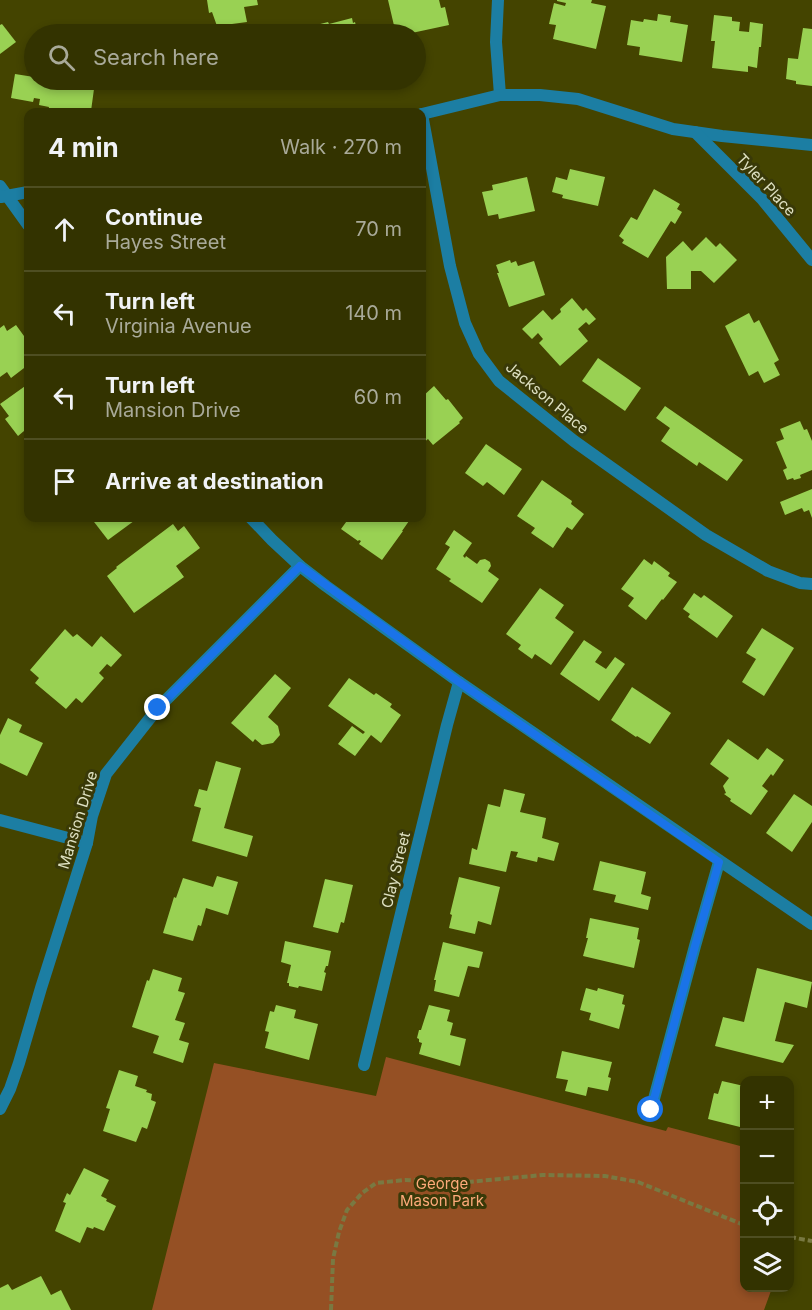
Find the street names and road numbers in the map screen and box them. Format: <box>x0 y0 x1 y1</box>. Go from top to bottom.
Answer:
street label: Tyler Place <box>733 149 800 220</box>
street label: Jackson Place <box>502 357 593 438</box>
street label: Mansion Drive <box>54 768 101 871</box>
street label: Clay Street <box>377 830 414 910</box>

